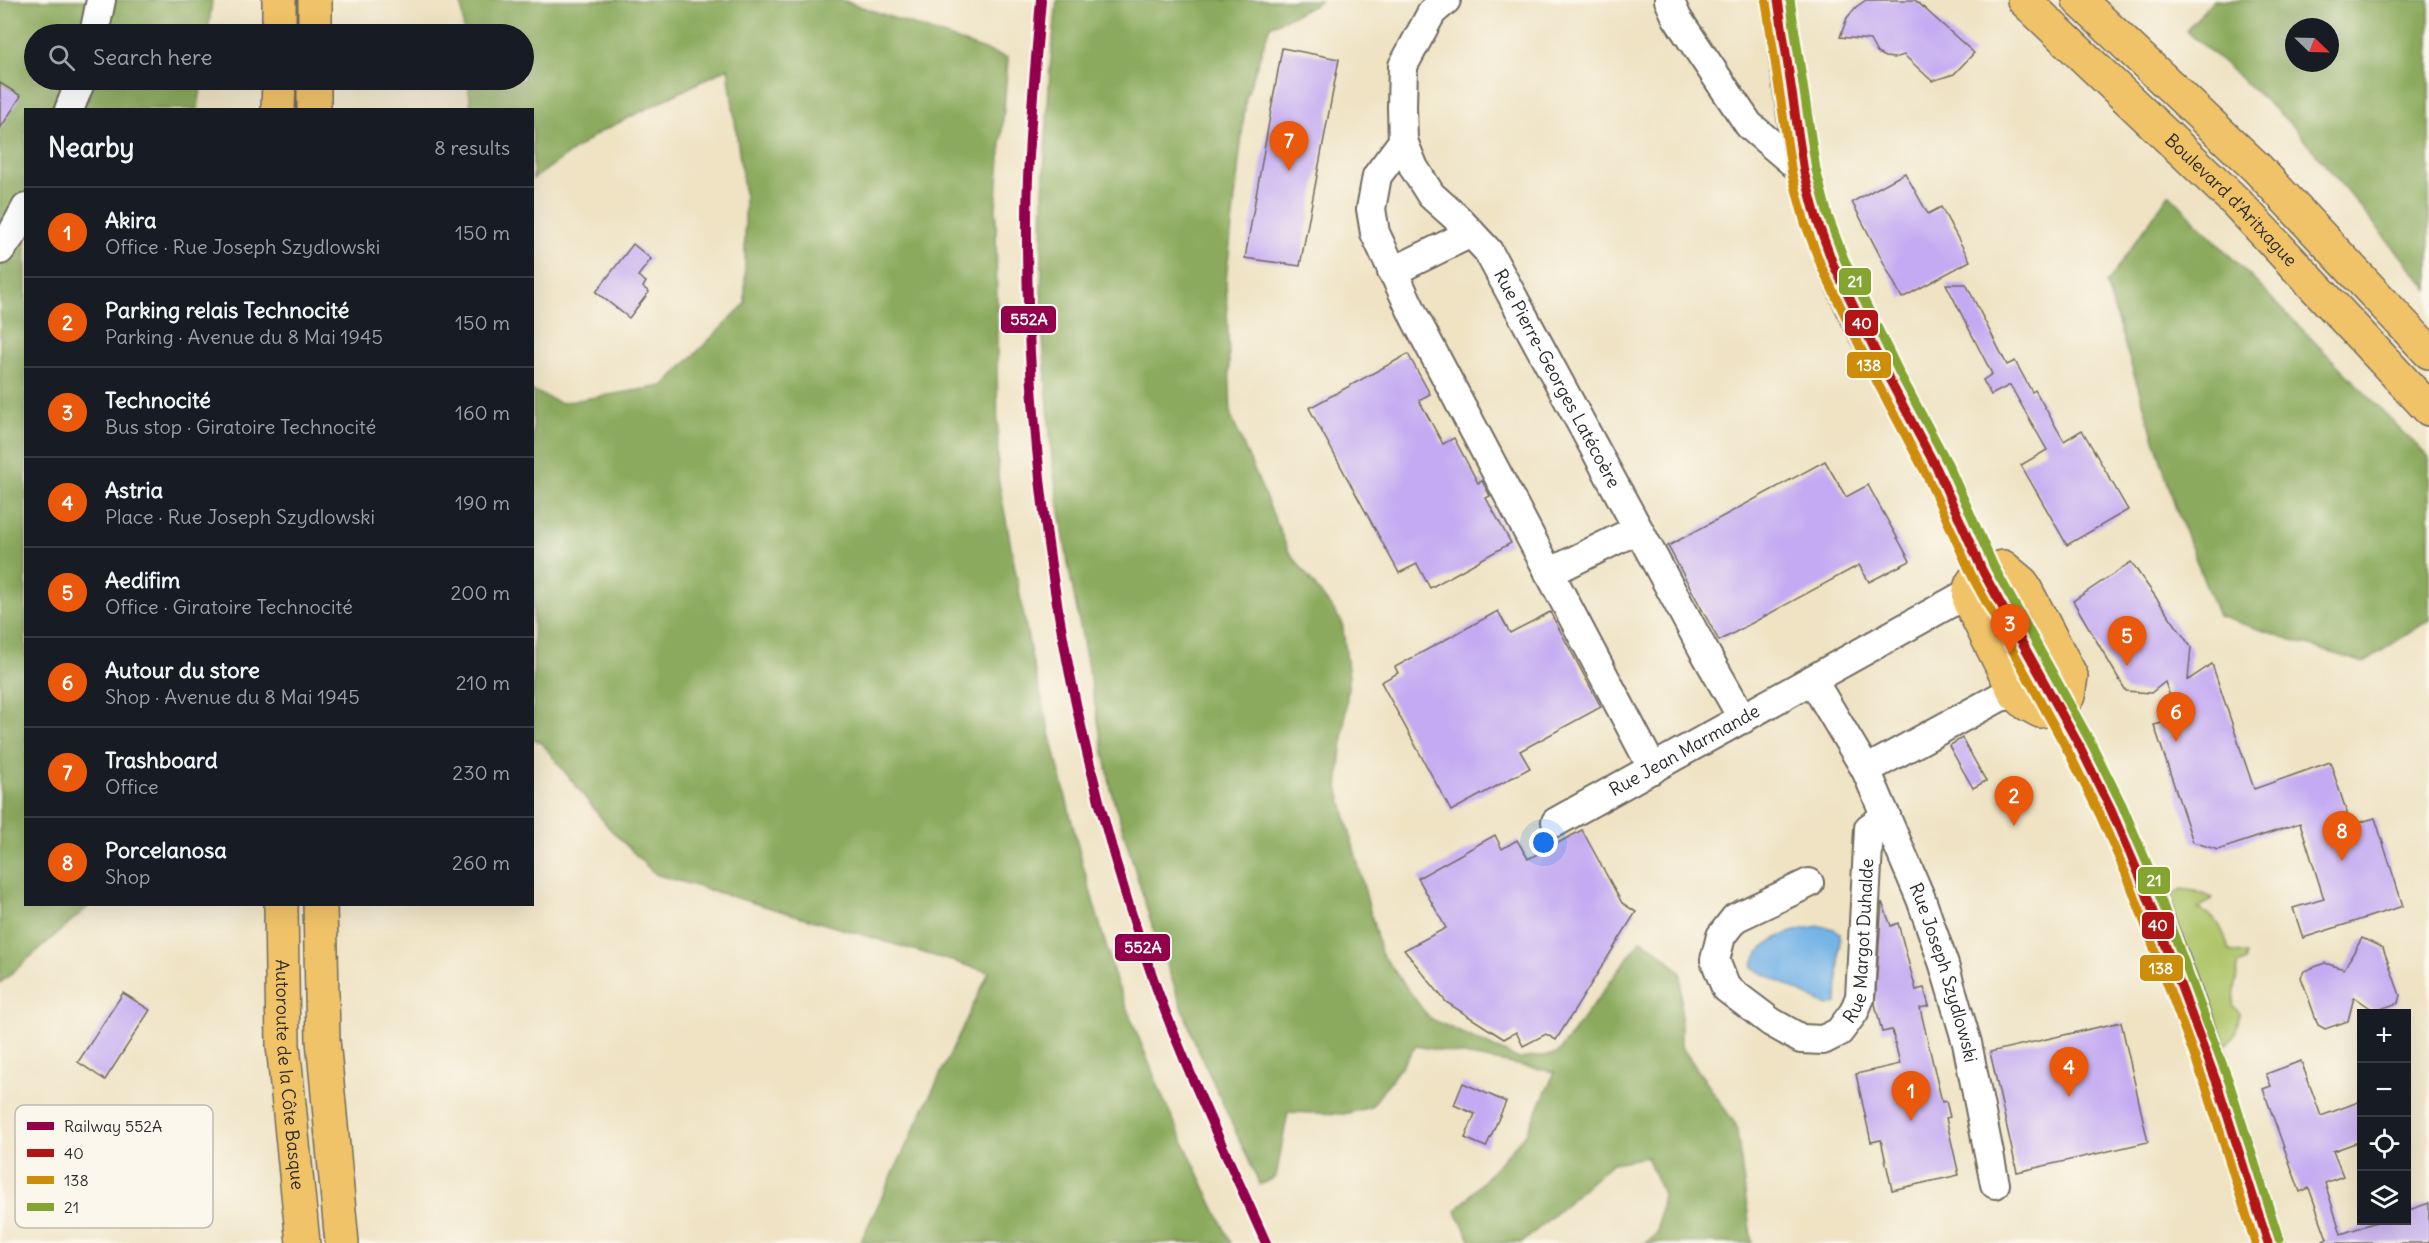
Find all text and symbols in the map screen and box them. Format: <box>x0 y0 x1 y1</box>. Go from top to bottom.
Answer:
north arrow <box>2285 18 2339 72</box>
search box <box>24 24 534 90</box>
icon: search <box>45 41 78 74</box>
text: Search here <box>93 43 212 71</box>
pin: 7 <box>1270 122 1308 171</box>
street label: Boulevard d'Aritxague <box>2160 128 2302 271</box>
text: Nearby <box>48 131 134 164</box>
text: 8 results <box>434 135 510 160</box>
text: Akira <box>105 206 157 234</box>
text: 1 <box>64 220 71 245</box>
text: 150 m <box>455 220 510 245</box>
text: Office · Rue Joseph Szydlowski <box>105 234 380 259</box>
street label: Rue Pierre-Georges Latécoère <box>1489 265 1626 492</box>
line badge: 21 <box>1838 267 1872 296</box>
text: 21 <box>1847 271 1863 291</box>
text: Parking relais Technocité <box>105 296 349 324</box>
line badge: 552A <box>1000 305 1057 334</box>
text: 552A <box>1010 309 1048 329</box>
line badge: 40 <box>1844 309 1879 337</box>
text: 2 <box>62 310 73 335</box>
text: 150 m <box>455 310 510 335</box>
text: 40 <box>1852 313 1872 333</box>
text: Parking · Avenue du 8 Mai 1945 <box>105 324 383 349</box>
line badge: 138 <box>1846 351 1892 379</box>
text: 138 <box>1857 355 1881 375</box>
text: Technocité <box>105 386 211 414</box>
text: 3 <box>62 400 73 425</box>
text: 160 m <box>455 400 510 425</box>
text: Bus stop · Giratoire Technocité <box>105 414 376 439</box>
text: Astria <box>105 476 163 504</box>
text: 4 <box>62 490 73 515</box>
text: 190 m <box>455 490 510 515</box>
text: Place · Rue Joseph Szydlowski <box>105 504 375 529</box>
text: Aedifim <box>105 566 180 594</box>
text: 5 <box>62 580 73 605</box>
text: 200 m <box>450 580 510 605</box>
text: Office · Giratoire Technocité <box>105 594 353 619</box>
pin: 3 <box>1990 604 2030 654</box>
pin: 5 <box>2108 616 2146 666</box>
text: Autour du store <box>105 656 260 684</box>
text: 6 <box>62 670 73 695</box>
text: 210 m <box>456 670 510 695</box>
text: Shop · Avenue du 8 Mai 1945 <box>105 684 360 709</box>
pin: 6 <box>2156 692 2196 742</box>
street label: Rue Jean Marmande <box>1605 699 1763 801</box>
text: Trashboard <box>105 746 218 774</box>
text: 7 <box>63 760 72 785</box>
text: 230 m <box>452 760 510 785</box>
text: Office <box>105 774 159 799</box>
pin: 2 <box>1994 776 2034 826</box>
pin: 8 <box>2322 812 2362 861</box>
your location <box>1529 828 1558 857</box>
text: Porcelanosa <box>105 836 227 864</box>
text: 8 <box>62 850 73 875</box>
text: 260 m <box>452 850 510 875</box>
street label: Rue Margot Duhalde <box>1838 858 1878 1028</box>
text: Shop <box>105 864 150 889</box>
line badge: 21 <box>2137 866 2171 895</box>
text: 21 <box>2146 870 2162 890</box>
street label: Rue Joseph Szydlowski <box>1904 879 1983 1064</box>
line badge: 40 <box>2141 911 2175 940</box>
text: 40 <box>2148 915 2168 935</box>
line badge: 552A <box>1114 933 1171 962</box>
text: 552A <box>1124 937 1162 957</box>
line badge: 138 <box>2139 954 2184 982</box>
text: 138 <box>2149 958 2173 978</box>
street label: Autoroute de la Côte Basque <box>271 959 310 1191</box>
map controls <box>2357 1009 2411 1225</box>
button: + <box>2357 1009 2411 1063</box>
pin: 4 <box>2050 1048 2088 1097</box>
button: − <box>2357 1063 2411 1117</box>
pin: 1 <box>1892 1072 1930 1121</box>
legend <box>15 1105 213 1228</box>
text: Railway 552A <box>64 1116 162 1136</box>
button: locate <box>2357 1117 2411 1171</box>
text: 40 <box>64 1143 84 1163</box>
text: 138 <box>64 1170 89 1190</box>
button: layers <box>2357 1171 2411 1225</box>
text: 21 <box>64 1197 79 1217</box>

